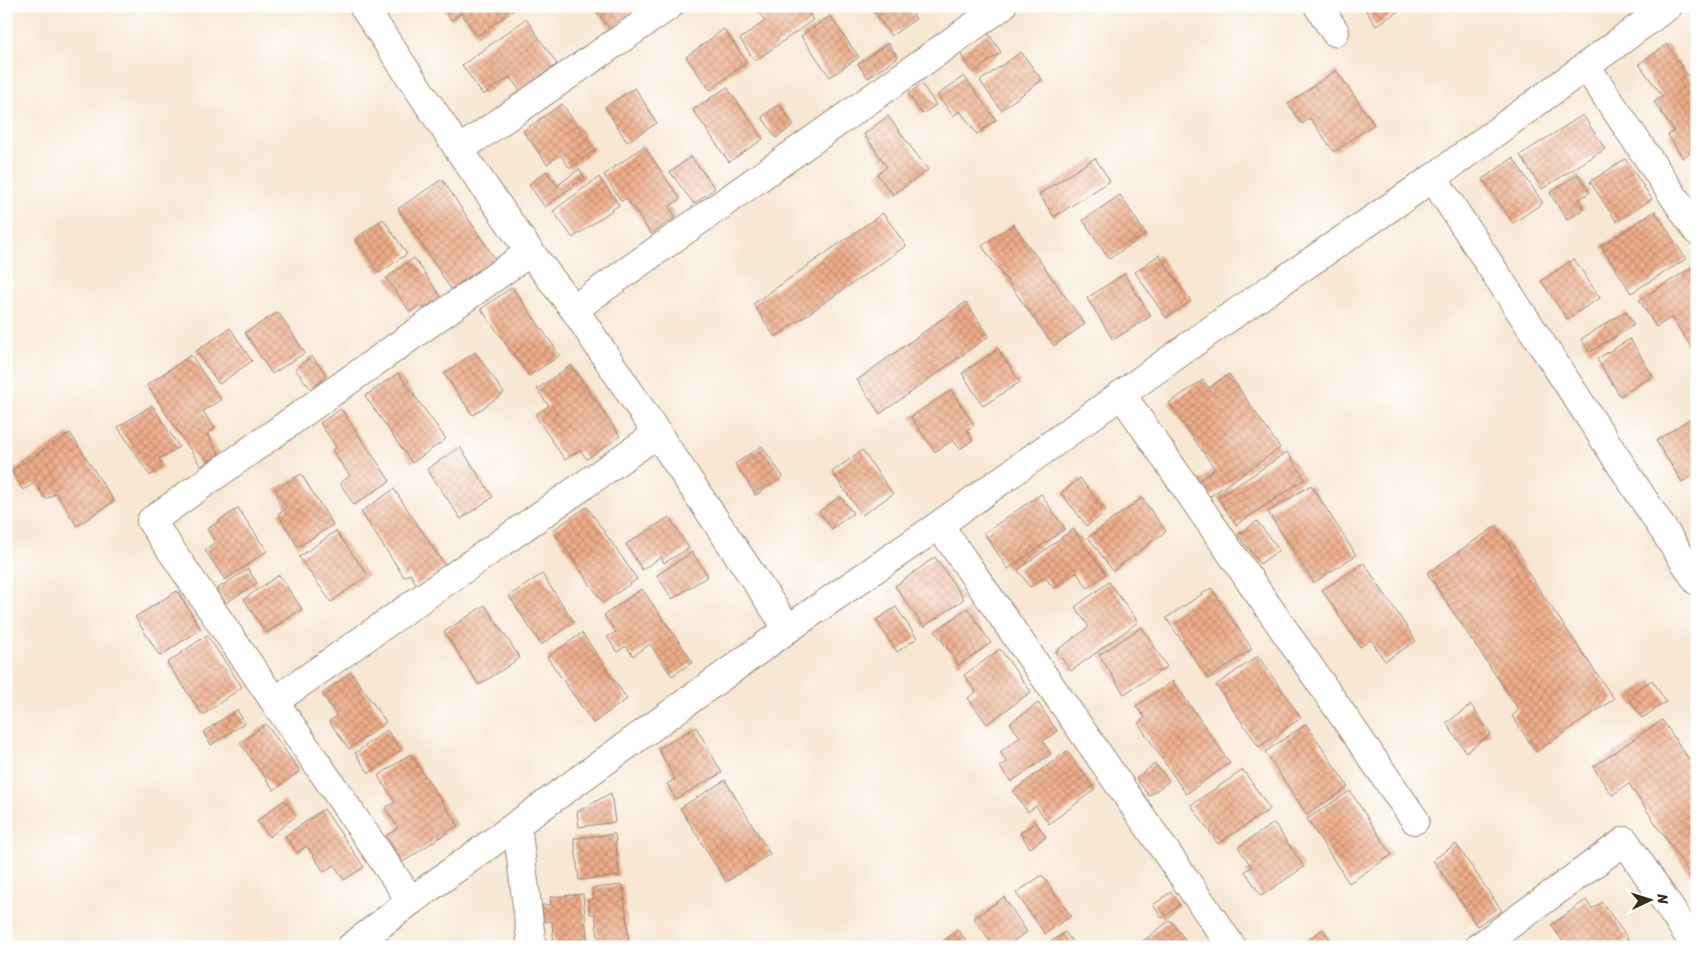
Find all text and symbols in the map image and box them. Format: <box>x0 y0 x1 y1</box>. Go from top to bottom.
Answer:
north arrow <box>1626 876 1676 926</box>
text: N <box>1650 892 1675 905</box>

